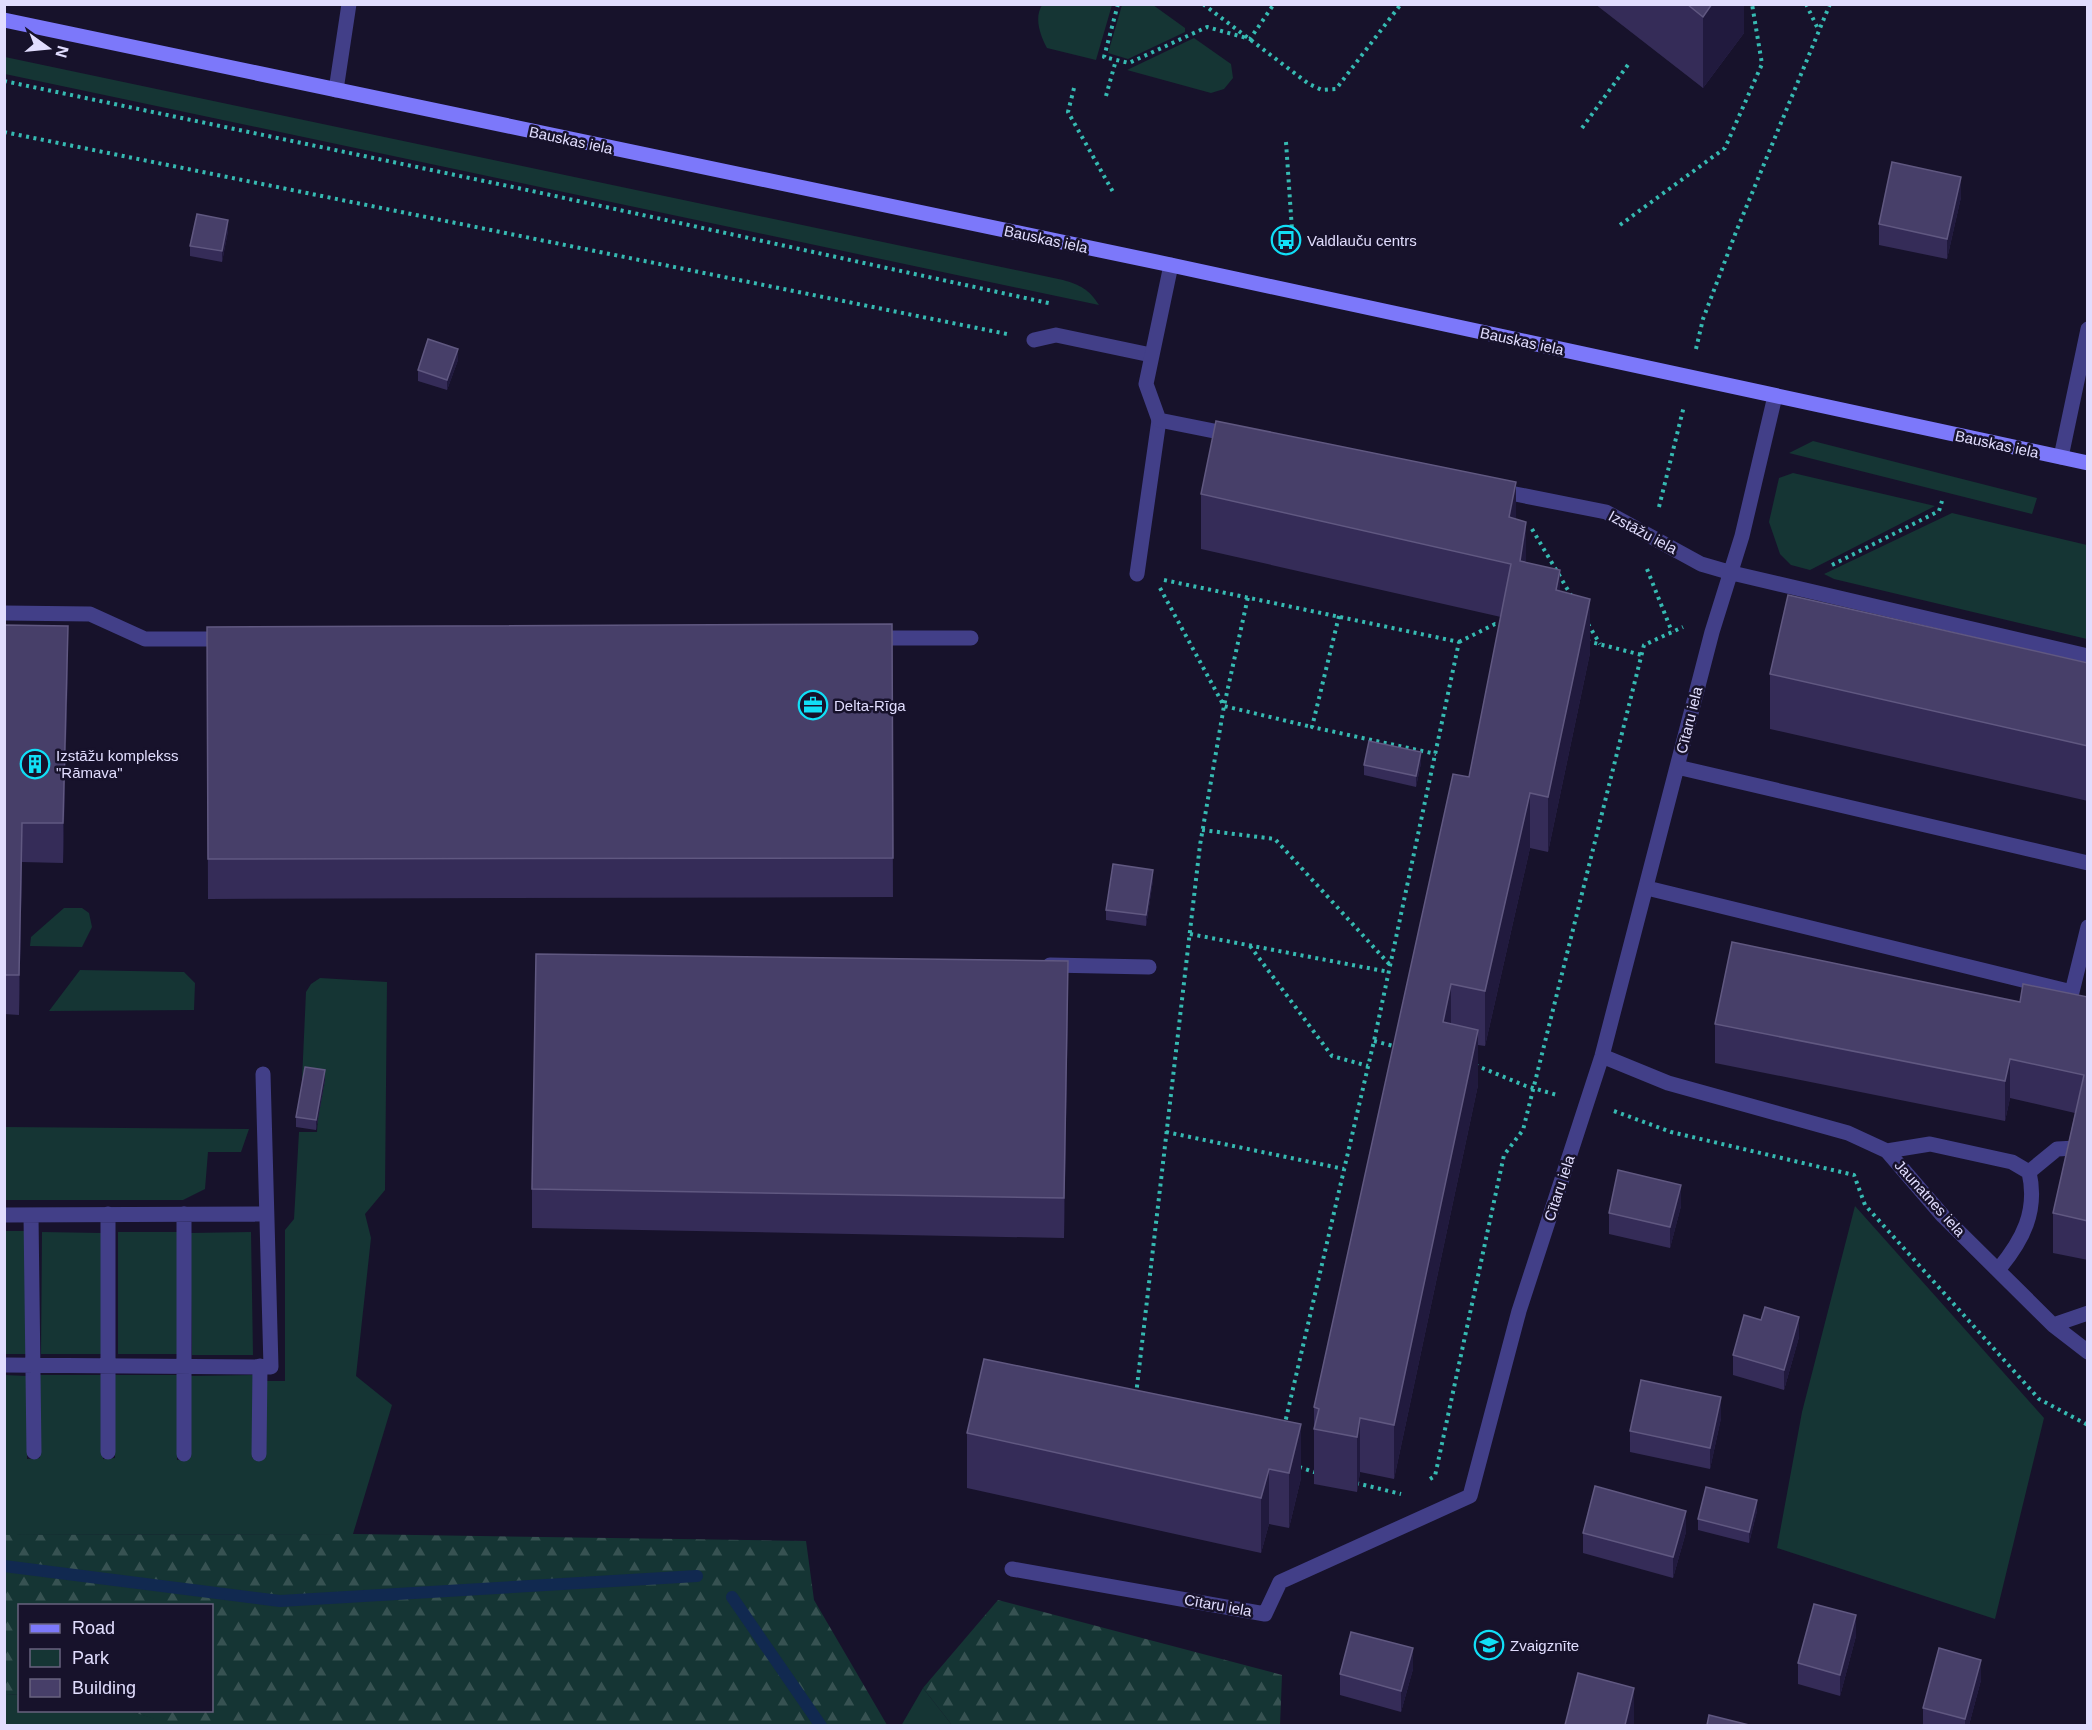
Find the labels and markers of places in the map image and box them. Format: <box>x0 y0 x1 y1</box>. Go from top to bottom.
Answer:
bus stop icon: Valdlauču centrs <box>1270 224 1302 256</box>
place label: Valdlauču centrs <box>1307 232 1417 249</box>
office icon: Delta-Rīga <box>797 689 829 721</box>
place label: Delta-Rīga <box>834 697 906 714</box>
place label: Izstāžu komplekss "Rāmava" <box>56 747 179 781</box>
building icon: Izstāžu komplekss "Rāmava" <box>19 748 51 780</box>
school or university icon: Zvaigznīte <box>1473 1629 1505 1661</box>
place label: Zvaigznīte <box>1510 1637 1579 1654</box>

